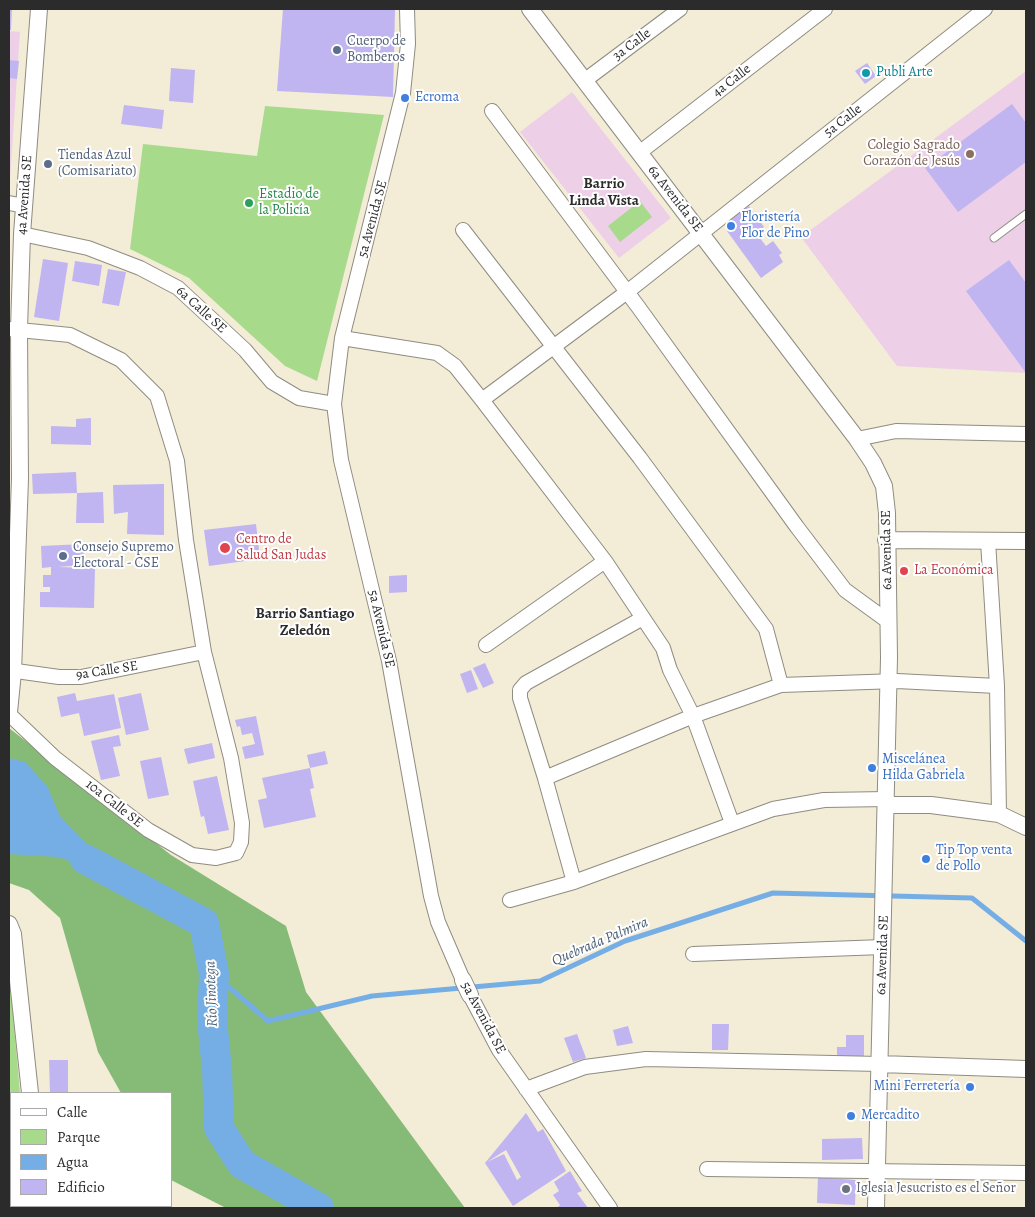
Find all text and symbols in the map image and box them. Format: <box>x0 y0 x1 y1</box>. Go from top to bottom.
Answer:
street label: 3a Calle <box>610 25 654 65</box>
place label: Cuerpo de Bomberos <box>347 34 406 66</box>
marker: Cuerpo de Bomberos <box>331 44 343 56</box>
street label: 4a Calle <box>709 61 755 101</box>
place label: Publi Arte <box>876 65 933 81</box>
marker: Publi Arte <box>860 67 872 79</box>
place label: Ecroma <box>415 90 459 106</box>
marker: Ecroma <box>399 92 411 104</box>
street label: 5a Calle <box>821 101 865 141</box>
place label: Colegio Sagrado Corazón de Jesús <box>863 138 960 170</box>
place label: Tiendas Azul (Comisariato) <box>58 148 136 180</box>
marker: Colegio Sagrado Corazón de Jesús <box>964 148 976 160</box>
street label: 4a Avenida SE <box>14 155 36 235</box>
marker: Tiendas Azul (Comisariato) <box>42 158 54 170</box>
street label: 6a Avenida SE <box>644 162 706 236</box>
district label: Barrio Linda Vista <box>569 175 639 210</box>
street label: 5a Avenida SE <box>355 178 391 260</box>
place label: Estadio de la Policía <box>259 187 319 220</box>
marker: Estadio de la Policía <box>243 197 255 209</box>
place label: Floristería Flor de Pino <box>741 210 809 242</box>
marker: Floristería Flor de Pino <box>725 220 737 232</box>
street label: 6a Calle SE <box>172 283 230 337</box>
street label: 6a Avenida SE <box>878 510 896 590</box>
place label: Centro de Salud San Judas <box>236 532 326 564</box>
place label: Consejo Supremo Electoral - CSE <box>73 540 174 572</box>
marker: Centro de Salud San Judas <box>218 541 232 555</box>
marker: Consejo Supremo Electoral - CSE <box>57 550 69 562</box>
place label: La Económica <box>914 563 994 579</box>
marker: La Económica <box>898 565 910 577</box>
street label: 5a Avenida SE <box>364 588 398 670</box>
district label: Barrio Santiago Zeledón <box>255 605 355 640</box>
street label: 9a Calle SE <box>75 658 139 684</box>
place label: Miscelánea Hilda Gabriela <box>882 752 965 784</box>
marker: Miscelánea Hilda Gabriela <box>866 762 878 774</box>
street label: 10a Calle SE <box>82 776 146 832</box>
place label: Tip Top venta de Pollo <box>936 843 1012 876</box>
marker: Tip Top venta de Pollo <box>920 853 932 865</box>
water label: Quebrada Palmira <box>549 914 651 970</box>
street label: 6a Avenida SE <box>873 915 893 995</box>
water label: Río Jinotega <box>202 961 222 1027</box>
street label: 5a Avenida SE <box>457 979 509 1057</box>
place label: Mini Ferretería <box>874 1079 960 1095</box>
marker: Mini Ferretería <box>964 1081 976 1093</box>
legend <box>10 1092 172 1207</box>
text: Calle <box>57 1102 87 1122</box>
place label: Mercadito <box>861 1108 919 1124</box>
marker: Mercadito <box>845 1110 857 1122</box>
text: Parque <box>57 1127 100 1147</box>
text: Agua <box>57 1152 88 1172</box>
text: Edificio <box>57 1177 105 1197</box>
place label: Iglesia Jesucristo es el Señor <box>856 1181 1016 1197</box>
marker: Iglesia Jesucristo es el Señor <box>840 1183 852 1195</box>

